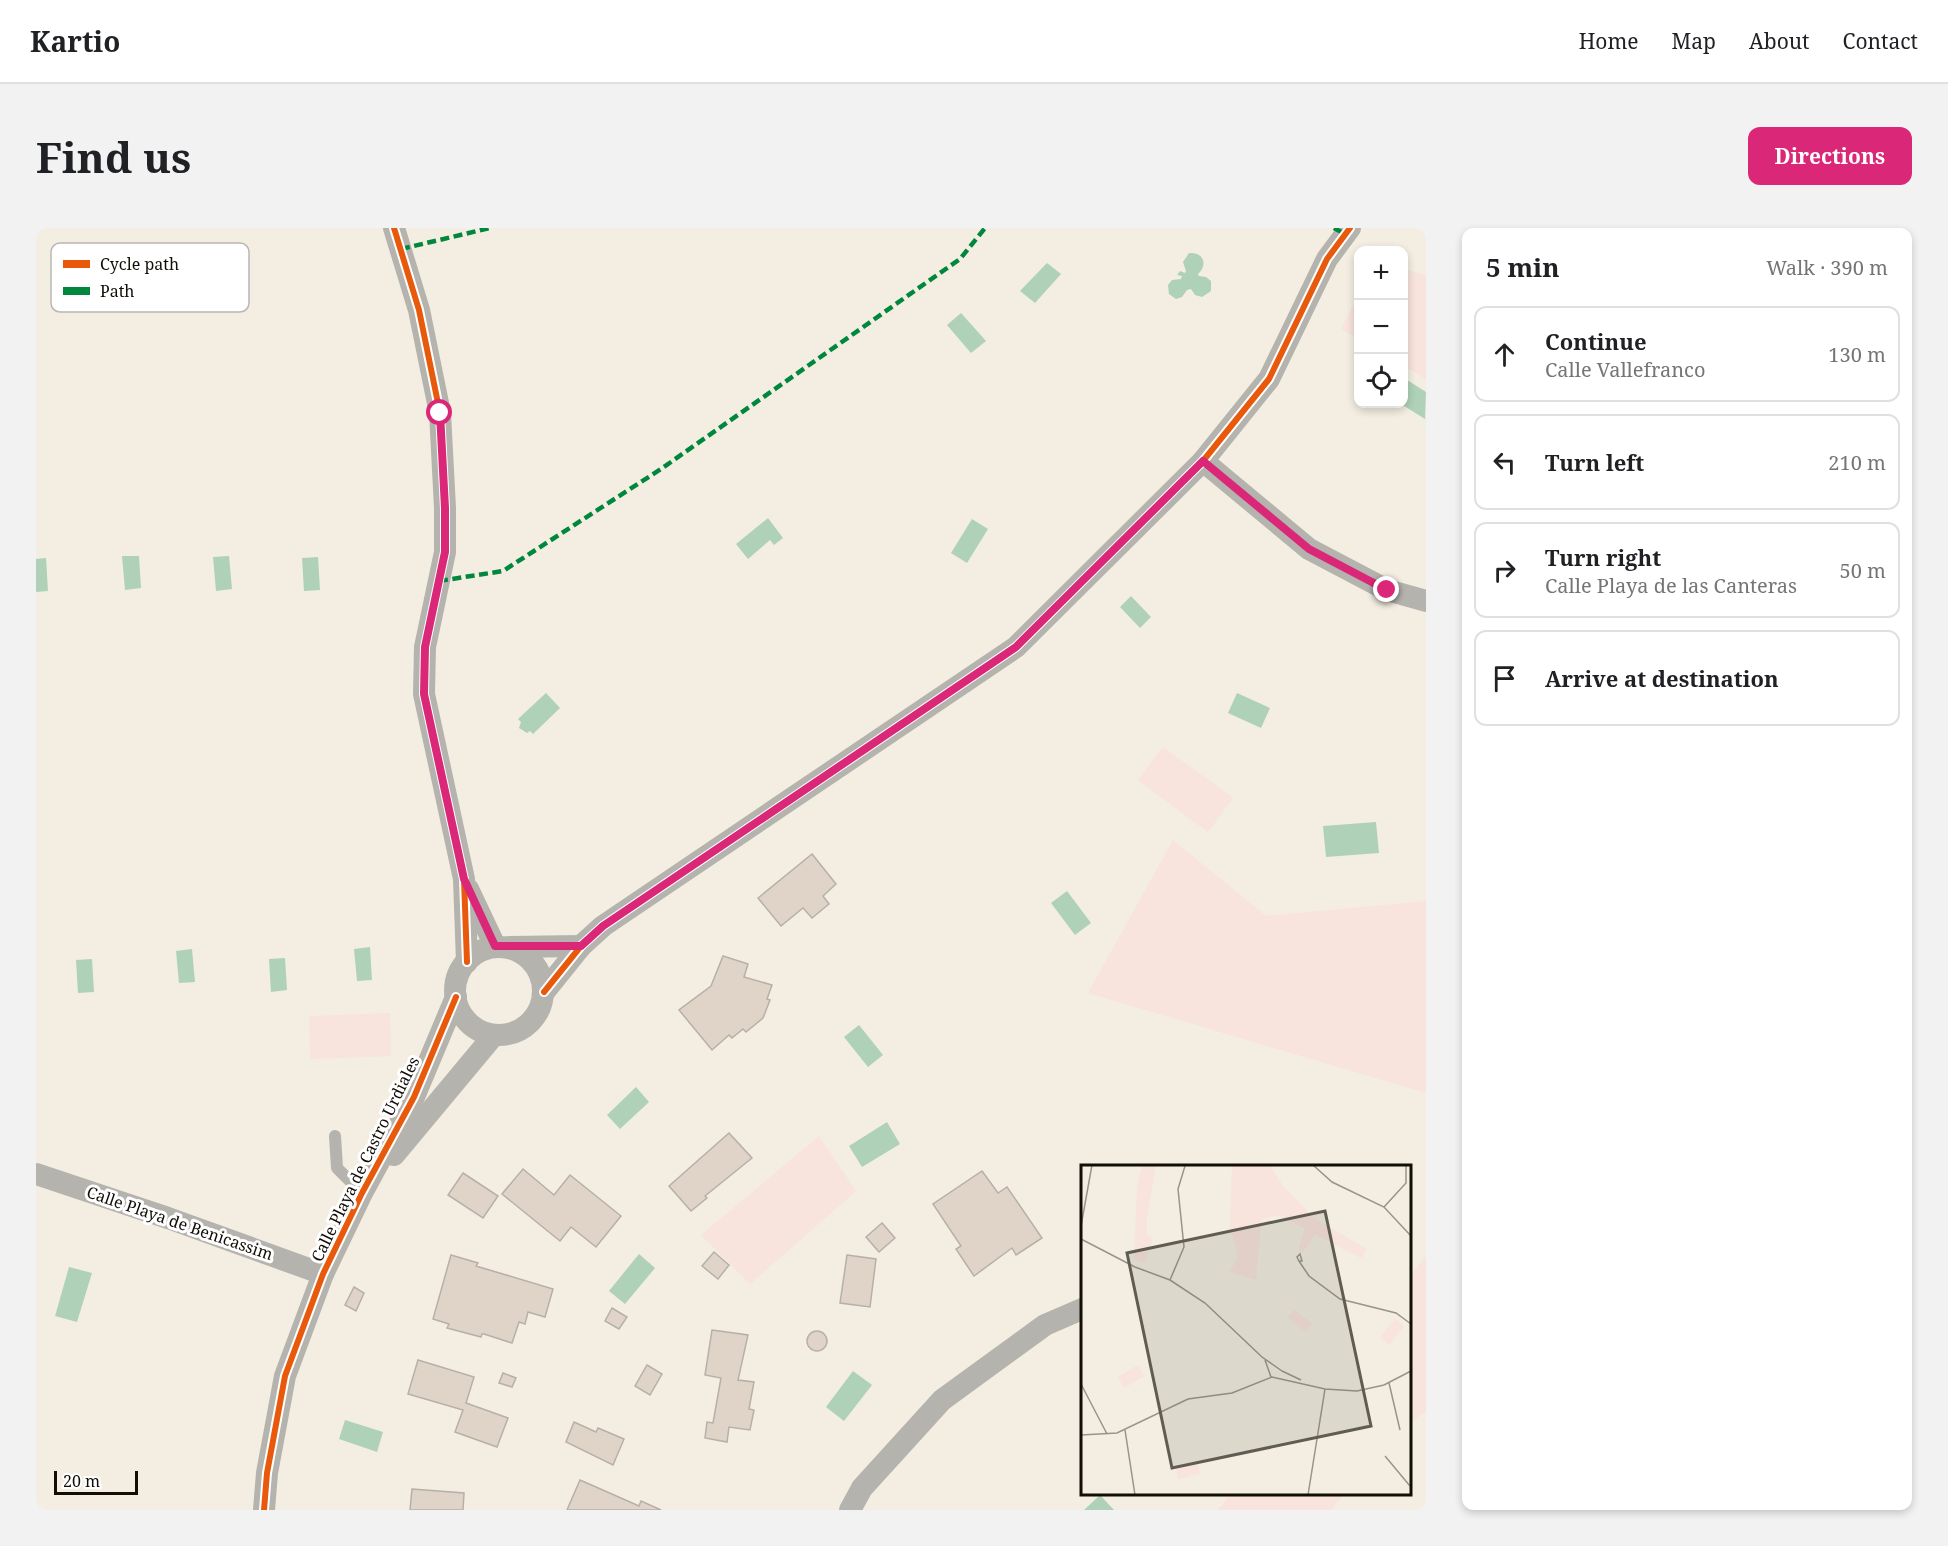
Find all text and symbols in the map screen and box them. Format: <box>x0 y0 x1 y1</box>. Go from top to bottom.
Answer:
text: Kartio <box>30 22 120 60</box>
text: Home <box>1579 27 1639 55</box>
text: Map <box>1672 27 1716 55</box>
text: About <box>1749 27 1810 55</box>
text: Contact <box>1843 27 1918 55</box>
button: Directions <box>1748 127 1912 185</box>
text: Find us <box>36 128 191 185</box>
legend <box>51 243 249 312</box>
map controls <box>1354 246 1408 408</box>
button: + <box>1354 246 1408 300</box>
text: 5 min <box>1486 249 1560 285</box>
text: Cycle path <box>100 253 179 275</box>
text: Walk · 390 m <box>1766 254 1888 281</box>
text: Path <box>100 280 134 302</box>
button: − <box>1354 300 1408 354</box>
text: Continue <box>1545 326 1647 356</box>
icon: ahead <box>1488 338 1521 371</box>
text: 130 m <box>1828 341 1886 368</box>
button: locate <box>1354 354 1408 408</box>
text: Calle Vallefranco <box>1545 356 1705 383</box>
route start <box>426 399 452 425</box>
icon: left <box>1488 446 1521 479</box>
text: Turn left <box>1545 447 1644 477</box>
text: 210 m <box>1828 449 1886 476</box>
text: Turn right <box>1545 542 1661 572</box>
icon: right <box>1488 554 1521 587</box>
text: 50 m <box>1840 557 1886 584</box>
text: Calle Playa de las Canteras <box>1545 572 1797 599</box>
route end <box>1373 576 1399 602</box>
icon: arrive <box>1488 662 1521 695</box>
text: Arrive at destination <box>1545 663 1779 693</box>
street label: Calle Playa de Castro Urdiales <box>306 1053 424 1265</box>
inset map <box>1081 1165 1411 1495</box>
street label: Calle Playa de Benicassim <box>84 1181 276 1265</box>
scale bar <box>54 1468 138 1496</box>
text: 20 m <box>63 1470 100 1492</box>

